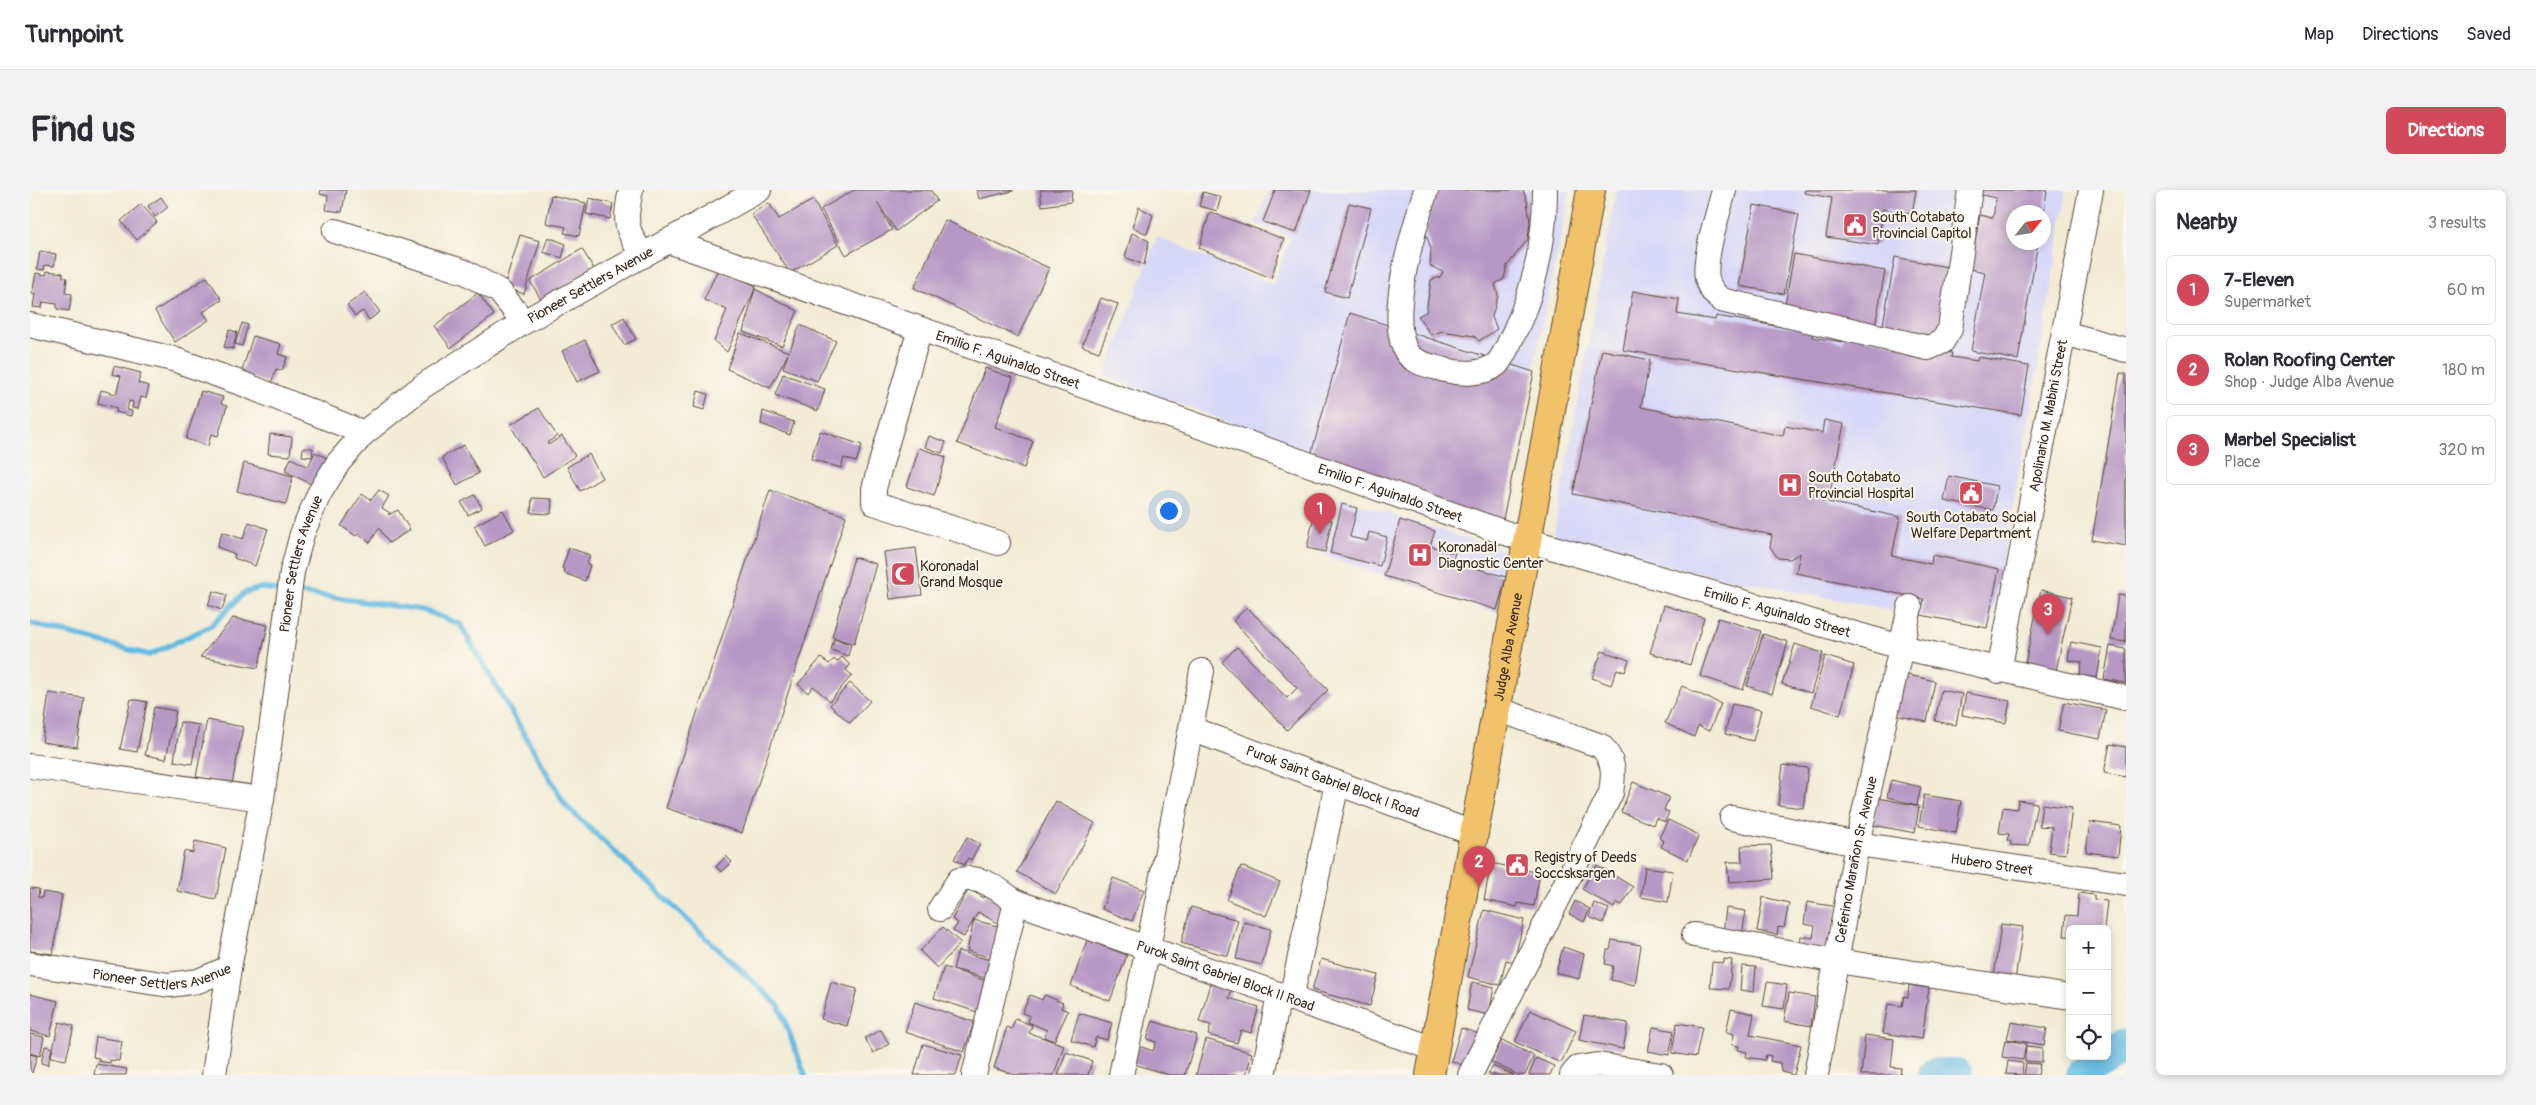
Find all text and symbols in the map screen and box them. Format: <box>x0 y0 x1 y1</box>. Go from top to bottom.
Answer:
text: Turnpoint <box>25 20 123 49</box>
text: Map <box>2304 23 2334 46</box>
text: Directions <box>2362 23 2438 46</box>
text: Saved <box>2466 23 2511 46</box>
button: Directions <box>2386 107 2506 154</box>
text: Find us <box>30 108 135 152</box>
north arrow <box>2006 205 2051 250</box>
place label: South Cotabato Provincial Capitol <box>1872 209 1971 242</box>
text: Nearby <box>2176 209 2237 236</box>
public building icon: South Cotabato Provincial Capitol <box>1842 212 1868 238</box>
text: 3 results <box>2428 213 2486 233</box>
street label: Pioneer Settlers Avenue <box>524 243 656 327</box>
text: 7-Eleven <box>2224 268 2294 292</box>
text: 1 <box>2190 280 2196 300</box>
text: 60 m <box>2447 280 2485 300</box>
text: Supermarket <box>2224 292 2311 312</box>
street label: Emilio F. Aguinaldo Street <box>934 326 1083 393</box>
street label: Apolinario M. Mabini Street <box>2025 338 2071 493</box>
text: Rolan Roofing Center <box>2224 348 2395 372</box>
text: 2 <box>2189 360 2197 380</box>
text: 180 m <box>2442 360 2485 380</box>
text: Shop · Judge Alba Avenue <box>2224 372 2394 392</box>
text: Marbel Specialist <box>2224 428 2356 452</box>
text: 3 <box>2189 440 2197 460</box>
text: 320 m <box>2439 440 2485 460</box>
text: Place <box>2224 452 2260 472</box>
street label: Emilio F. Aguinaldo Street <box>1316 460 1465 526</box>
place label: South Cotabato Provincial Hospital <box>1808 469 1914 502</box>
hospital icon: South Cotabato Provincial Hospital <box>1777 472 1803 498</box>
public building icon: South Cotabato Social Welfare Department <box>1958 480 1984 506</box>
street label: Pioneer Settlers Avenue <box>276 493 326 634</box>
pin: 1 <box>1304 493 1336 534</box>
your location <box>1156 498 1182 524</box>
place label: South Cotabato Social Welfare Department <box>1906 509 2036 542</box>
place label: Koronadal Diagnostic Center <box>1438 539 1544 572</box>
hospital icon: Koronadal Diagnostic Center <box>1407 542 1433 568</box>
place label: Koronadal Grand Mosque <box>920 558 1003 591</box>
mosque icon: Koronadal Grand Mosque <box>890 561 916 587</box>
street label: Emilio F. Aguinaldo Street <box>1702 583 1853 641</box>
street label: Judge Alba Avenue <box>1490 592 1526 702</box>
pin: 3 <box>2032 594 2064 635</box>
street label: Purok Saint Gabriel Block I Road <box>1243 742 1422 821</box>
street label: Ceferino Marañon Sr. Avenue <box>1831 775 1880 944</box>
pin: 2 <box>1463 846 1495 887</box>
place label: Registry of Deeds Soccsksargen <box>1534 849 1637 882</box>
street label: Hubero Street <box>1950 850 2034 879</box>
public building icon: Registry of Deeds Soccsksargen <box>1504 852 1530 878</box>
map controls <box>2066 925 2111 1060</box>
button: + <box>2066 925 2111 970</box>
street label: Purok Saint Gabriel Block II Road <box>1134 936 1317 1015</box>
street label: Pioneer Settlers Avenue <box>91 960 234 993</box>
button: − <box>2066 970 2111 1015</box>
button: locate <box>2066 1015 2111 1060</box>

